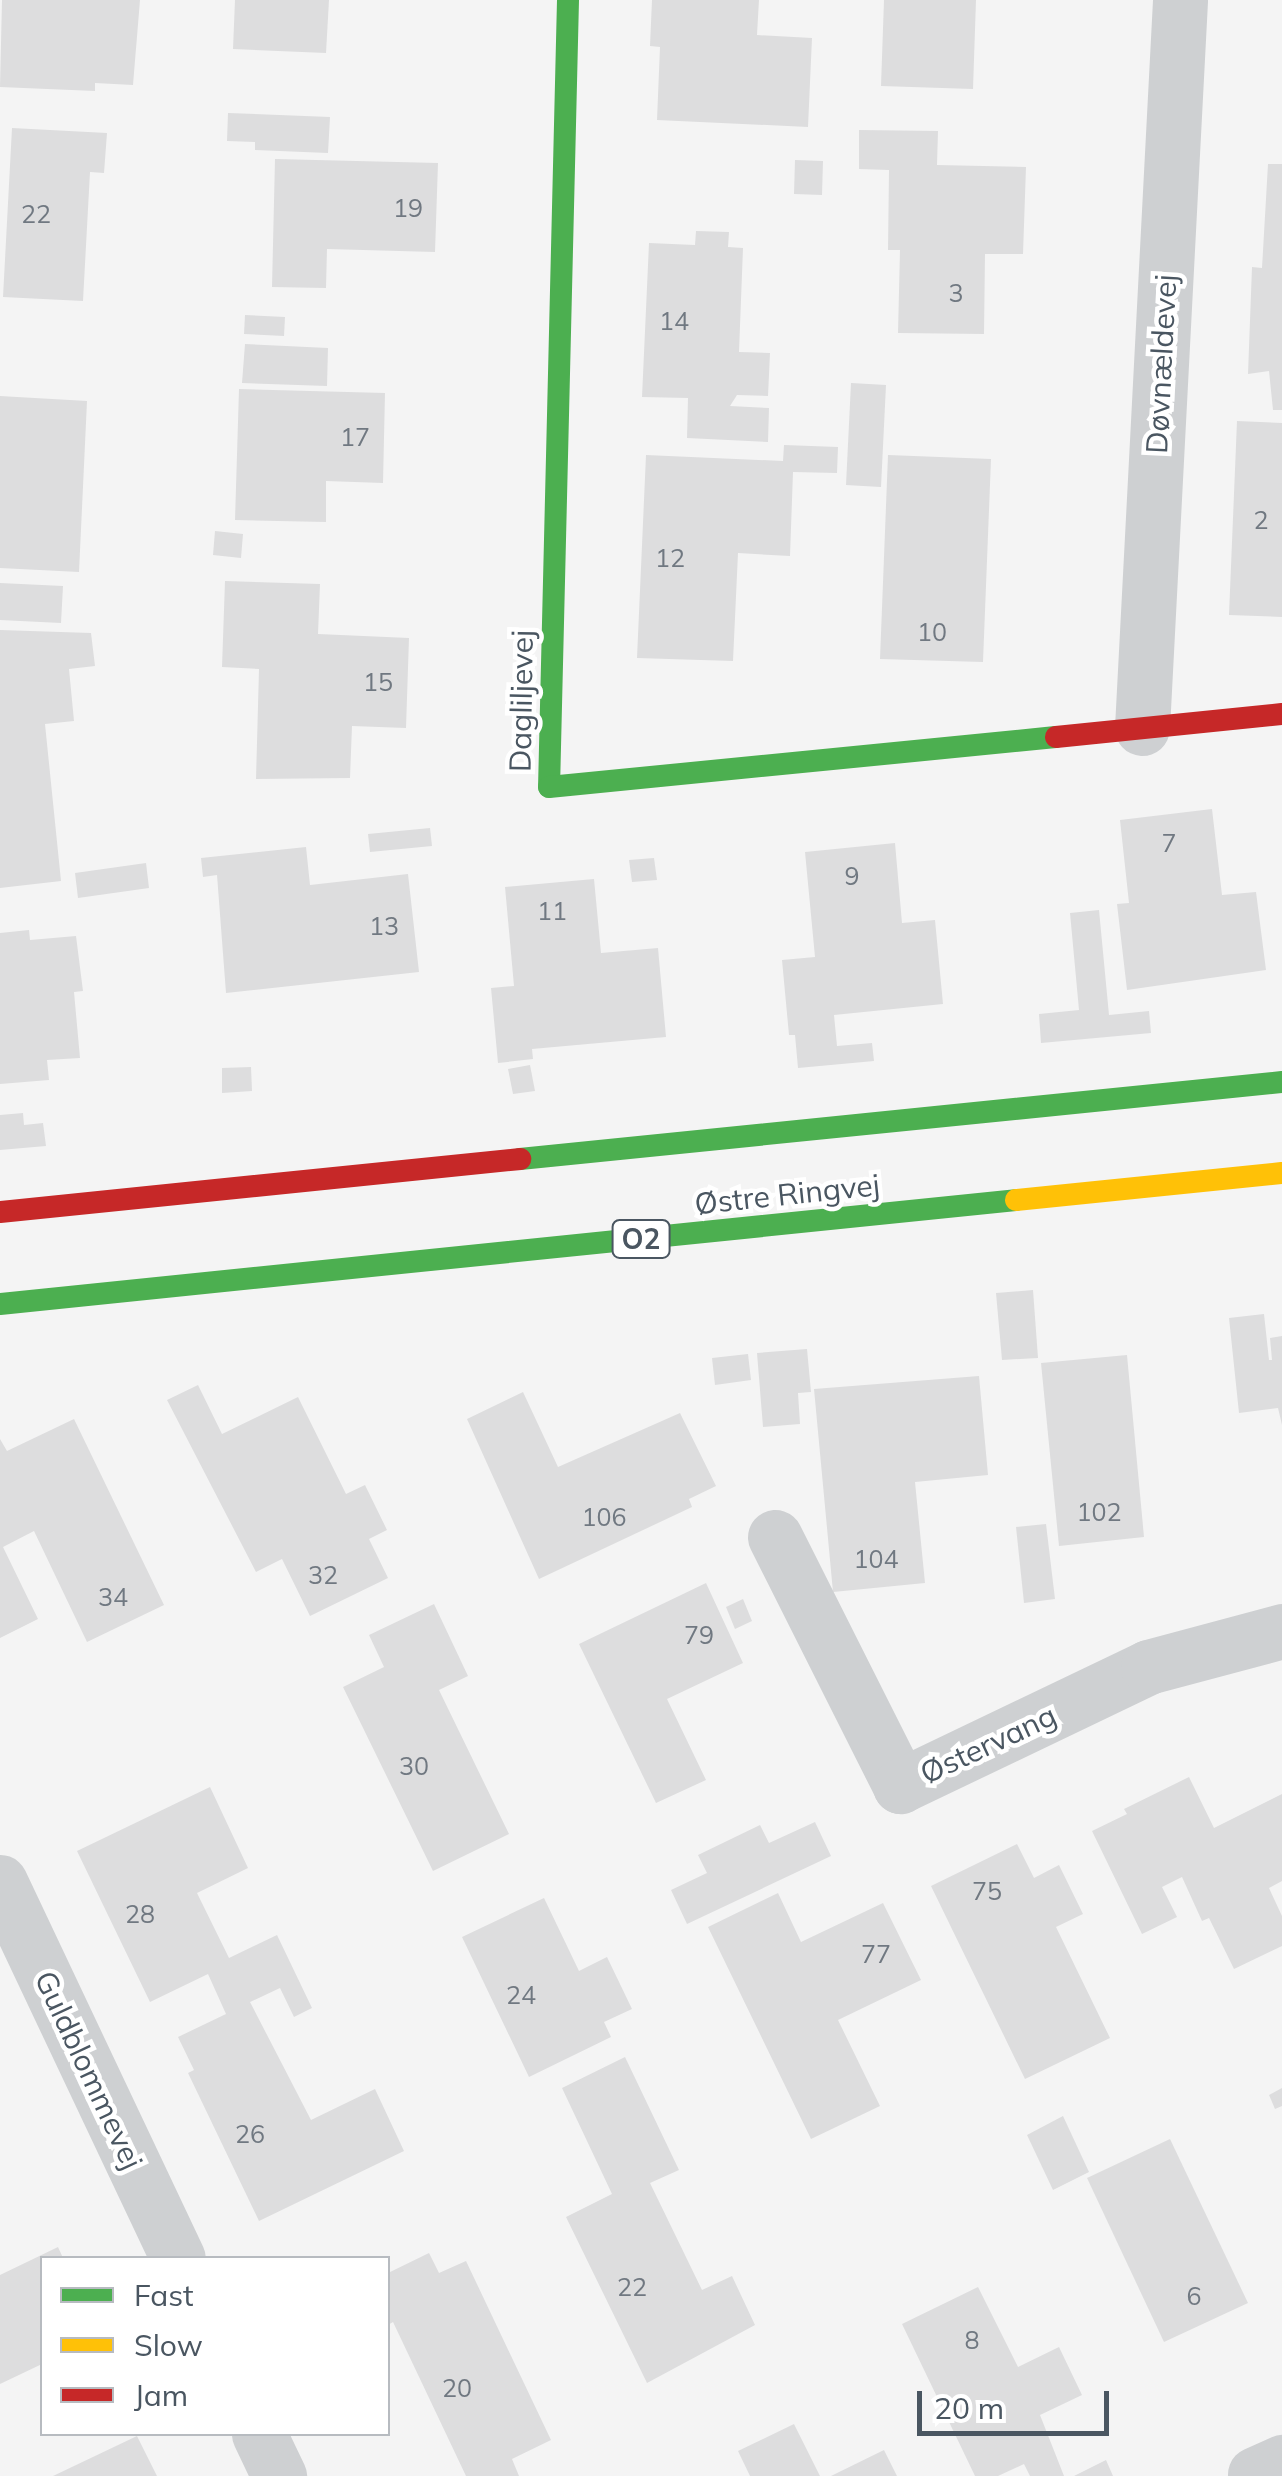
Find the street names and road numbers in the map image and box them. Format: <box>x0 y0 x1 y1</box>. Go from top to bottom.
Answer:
street label: Døvnældevej <box>1138 273 1184 455</box>
street label: Dagliljevej <box>502 630 540 772</box>
street label: Østre Ringvej <box>693 1166 881 1222</box>
road number: O2 <box>611 1216 671 1262</box>
street label: Østervang <box>914 1697 1062 1791</box>
street label: Guldblommevej <box>27 1965 151 2175</box>

